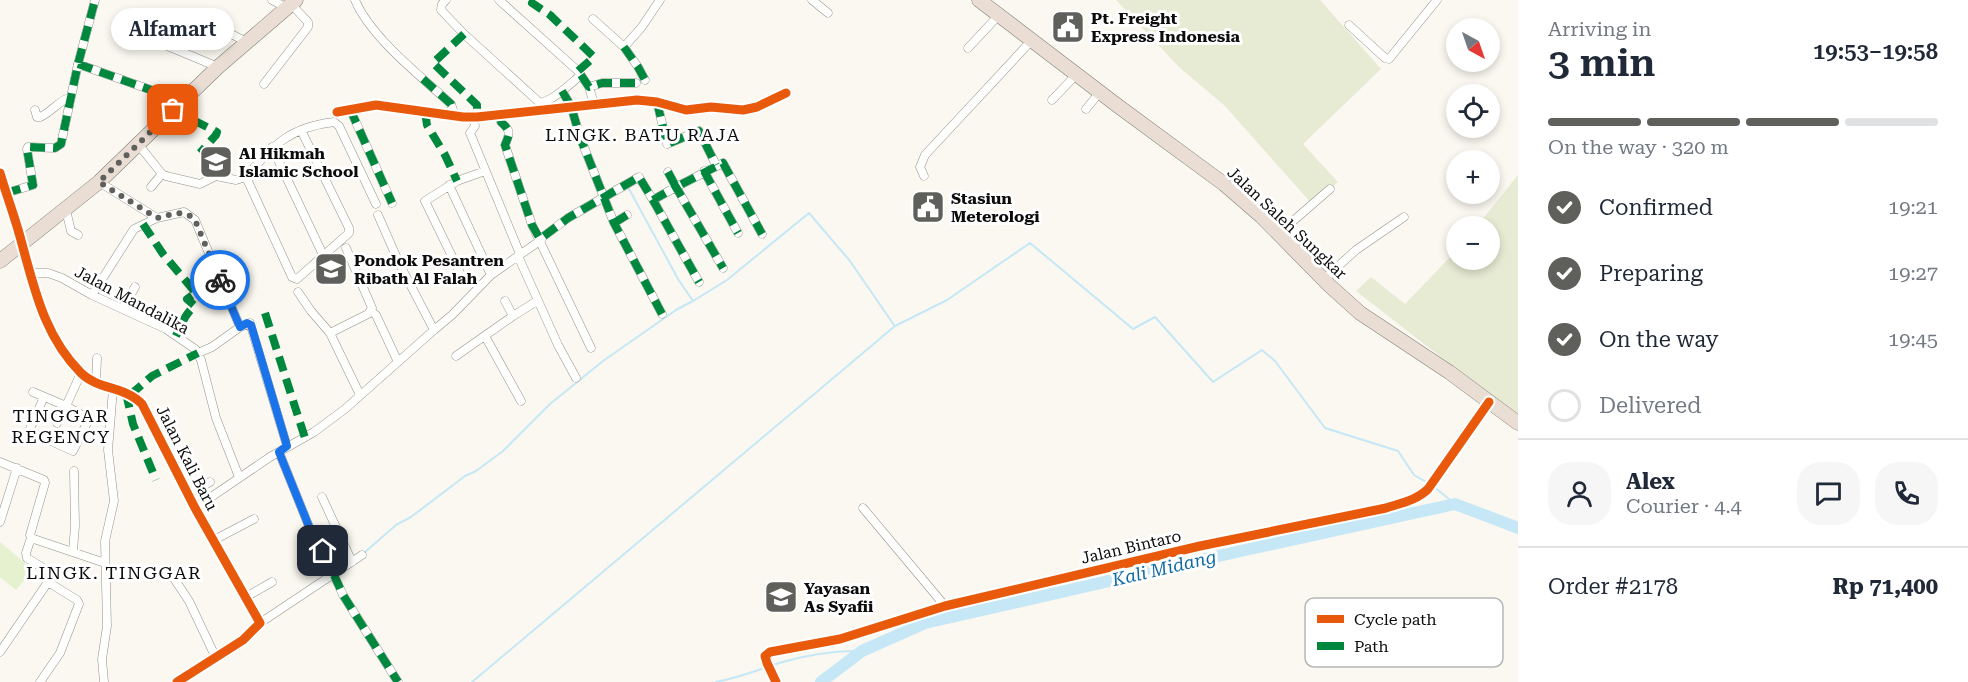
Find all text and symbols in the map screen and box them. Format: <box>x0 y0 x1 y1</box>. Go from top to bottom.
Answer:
callout: Alfamart <box>112 8 234 50</box>
public building icon: Pt. Freight Express Indonesia <box>1050 9 1086 45</box>
place label: Pt. Freight Express Indonesia <box>1091 9 1241 46</box>
text: Alfamart <box>129 17 216 41</box>
text: Arriving in <box>1548 17 1651 41</box>
north arrow <box>1446 18 1500 72</box>
map controls <box>1446 18 1500 270</box>
text: 19:53–19:58 <box>1813 39 1938 64</box>
text: 3 min <box>1548 40 1655 86</box>
pin <box>147 84 198 135</box>
button: locate <box>1446 84 1500 138</box>
icon: bag <box>156 93 189 126</box>
district label: LINGK. BATU RAJA <box>545 124 741 145</box>
text: On the way · 320 m <box>1548 135 1729 159</box>
school or university icon: Al Hikmah Islamic School <box>198 144 234 180</box>
place label: Al Hikmah Islamic School <box>239 144 359 181</box>
button: + <box>1446 150 1500 204</box>
street label: Jalan Saleh Sungkar <box>1223 163 1351 283</box>
public building icon: Stasiun Meterologi <box>910 189 946 225</box>
place label: Stasiun Meterologi <box>951 189 1040 226</box>
icon: check <box>1548 191 1581 224</box>
text: Confirmed <box>1599 195 1713 220</box>
text: 19:21 <box>1888 195 1938 219</box>
button: − <box>1446 216 1500 270</box>
courier <box>190 250 250 310</box>
school or university icon: Pondok Pesantren Ribath Al Falah <box>313 251 349 287</box>
place label: Pondok Pesantren Ribath Al Falah <box>354 251 504 288</box>
icon: check <box>1548 257 1581 290</box>
text: Preparing <box>1599 261 1703 286</box>
text: 19:27 <box>1888 261 1938 285</box>
street label: Jalan Mandalika <box>72 262 193 338</box>
icon: bike <box>204 264 237 297</box>
icon: check <box>1548 323 1581 356</box>
text: On the way <box>1599 327 1719 352</box>
text: 19:45 <box>1888 327 1938 351</box>
text: Delivered <box>1599 393 1701 418</box>
street label: Jalan Kali Baru <box>152 402 222 514</box>
district label: TINGGAR REGENCY <box>11 405 111 447</box>
button: person <box>1548 462 1611 525</box>
button: chat <box>1797 462 1860 525</box>
button: phone <box>1875 462 1938 525</box>
text: Alex <box>1626 469 1675 494</box>
text: Courier · 4.4 <box>1626 494 1742 518</box>
pin <box>297 525 348 576</box>
street label: Jalan Bintaro <box>1079 526 1183 568</box>
icon: home <box>306 534 339 567</box>
water label: Kali Midang <box>1109 546 1218 590</box>
district label: LINGK. TINGGAR <box>26 562 202 583</box>
text: Order #2178 <box>1548 574 1678 599</box>
text: Rp 71,400 <box>1833 574 1938 599</box>
school or university icon: Yayasan As Syafii <box>763 579 799 615</box>
place label: Yayasan As Syafii <box>804 579 874 616</box>
legend <box>1305 598 1503 667</box>
text: Cycle path <box>1354 610 1437 629</box>
text: Path <box>1354 637 1389 656</box>

